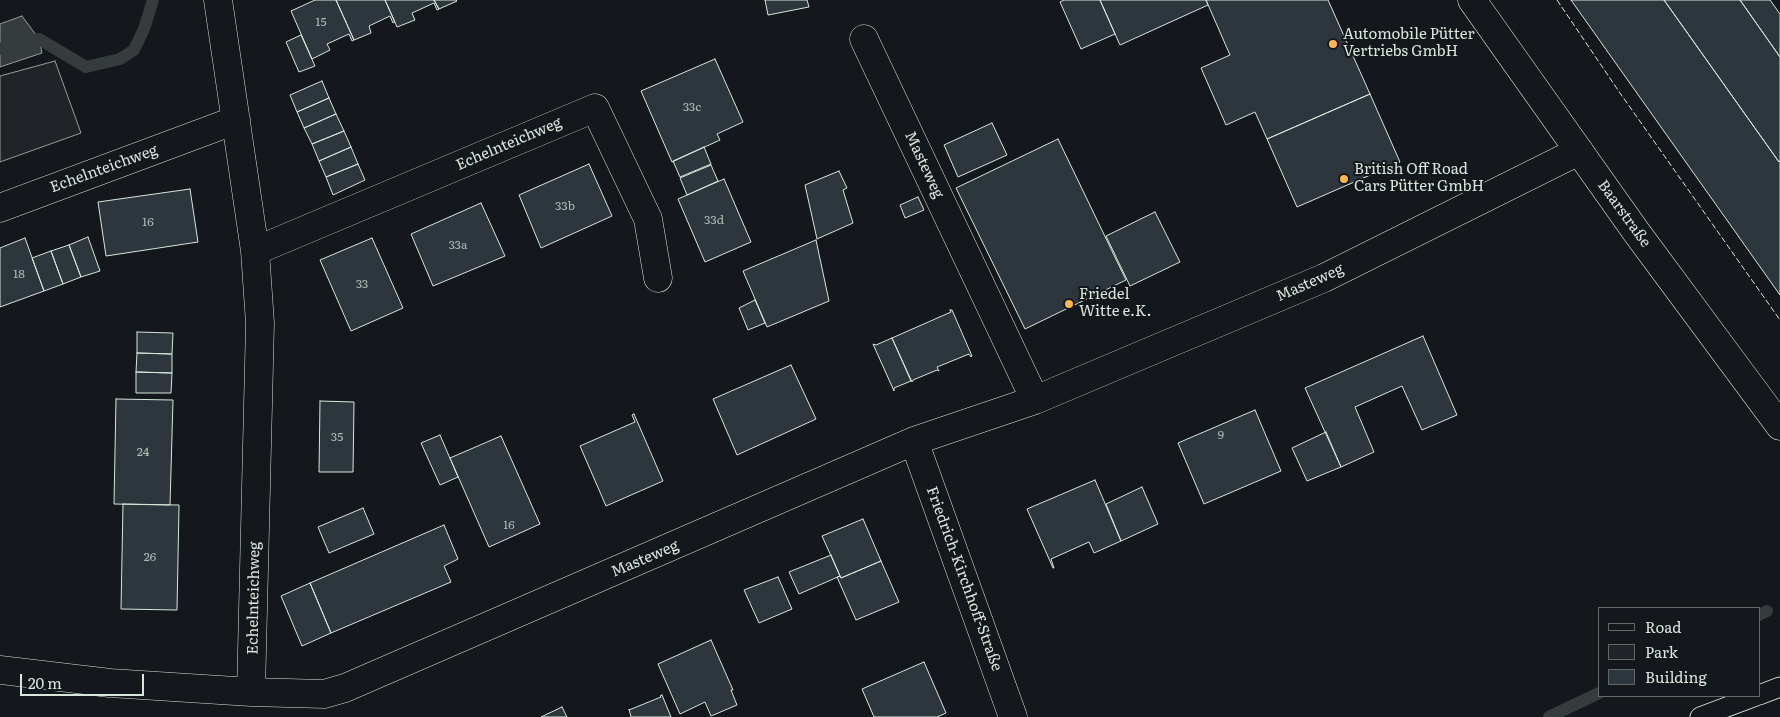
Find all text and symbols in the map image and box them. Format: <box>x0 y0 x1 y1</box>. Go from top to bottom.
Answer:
house number: 15 <box>316 15 326 29</box>
place label: Automobile Pütter Vertriebs GmbH <box>1343 26 1475 61</box>
marker: Automobile Pütter Vertriebs GmbH <box>1327 38 1339 50</box>
house number: 33c <box>683 100 701 114</box>
street label: Echelnteichweg <box>453 114 565 174</box>
street label: Masteweg <box>901 129 947 201</box>
street label: Echelnteichweg <box>48 141 160 197</box>
place label: British Off Road Cars Pütter GmbH <box>1354 161 1484 196</box>
marker: British Off Road Cars Pütter GmbH <box>1338 173 1350 185</box>
street label: Baarstraße <box>1594 177 1654 251</box>
house number: 33b <box>555 199 575 213</box>
house number: 33d <box>704 213 724 227</box>
house number: 16 <box>142 215 154 229</box>
house number: 33a <box>448 238 468 252</box>
street label: Masteweg <box>1274 260 1346 306</box>
house number: 18 <box>13 267 25 281</box>
house number: 33 <box>356 277 368 291</box>
place label: Friedel Witte e.K. <box>1079 286 1151 321</box>
marker: Friedel Witte e.K. <box>1063 298 1075 310</box>
house number: 9 <box>1218 428 1224 442</box>
house number: 35 <box>331 430 343 444</box>
house number: 24 <box>137 445 149 459</box>
street label: Friedrich-Kirchhoff-Straße <box>922 484 1006 674</box>
house number: 16 <box>503 518 515 532</box>
street label: Masteweg <box>608 537 682 581</box>
street label: Echelnteichweg <box>244 541 264 655</box>
house number: 26 <box>144 550 156 564</box>
legend <box>1598 607 1760 697</box>
text: Road <box>1645 615 1681 638</box>
text: Park <box>1645 640 1678 663</box>
scale bar <box>22 664 146 696</box>
text: Building <box>1645 665 1707 688</box>
text: 20 m <box>28 671 62 694</box>

